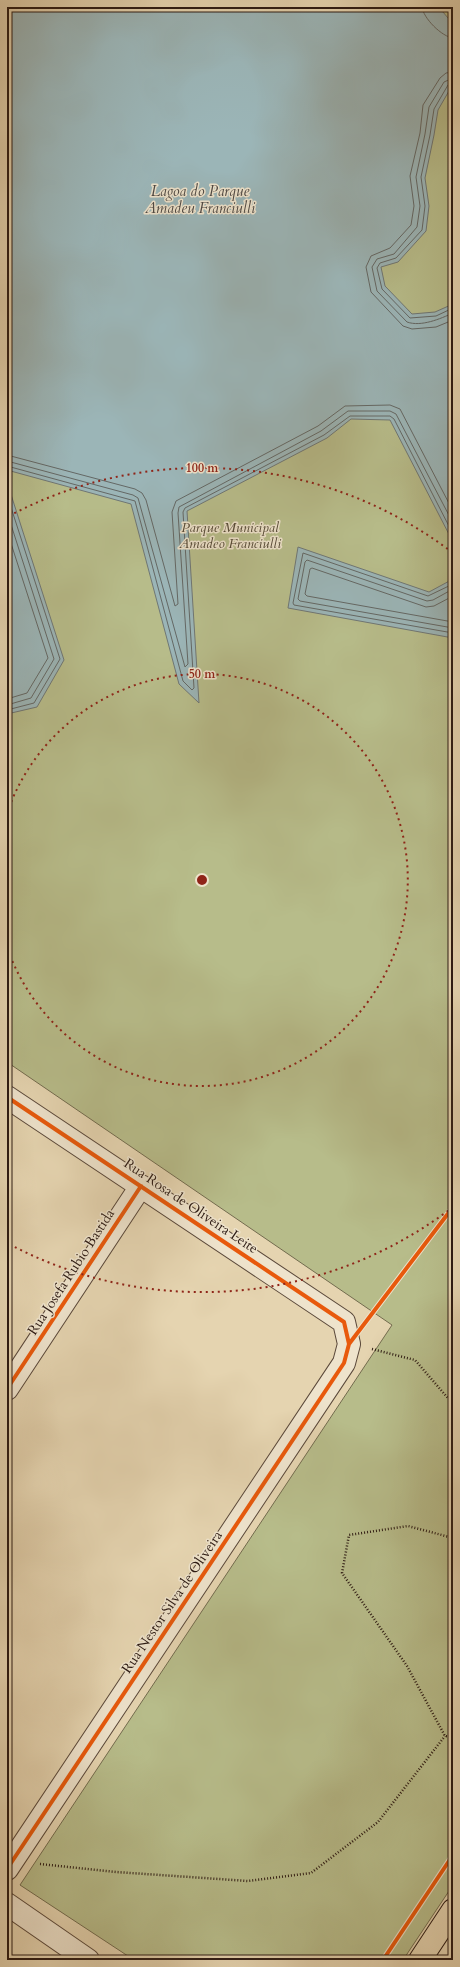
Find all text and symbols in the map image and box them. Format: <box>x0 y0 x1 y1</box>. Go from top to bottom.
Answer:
water label: Lagoa do Parque Amadeu Franciulli <box>144 181 256 218</box>
text: 100 m <box>186 460 219 476</box>
park label: Parque Municipal Amadeo Franciulli <box>178 518 281 553</box>
text: 50 m <box>189 666 216 682</box>
centre of rings <box>195 873 209 887</box>
street label: Rua Rosa de Oliveira Leite <box>120 1154 262 1258</box>
street label: Rua Josefa Rubio Bastida <box>23 1205 119 1339</box>
street label: Rua Nestor Silva de Oliveira <box>117 1527 227 1677</box>

